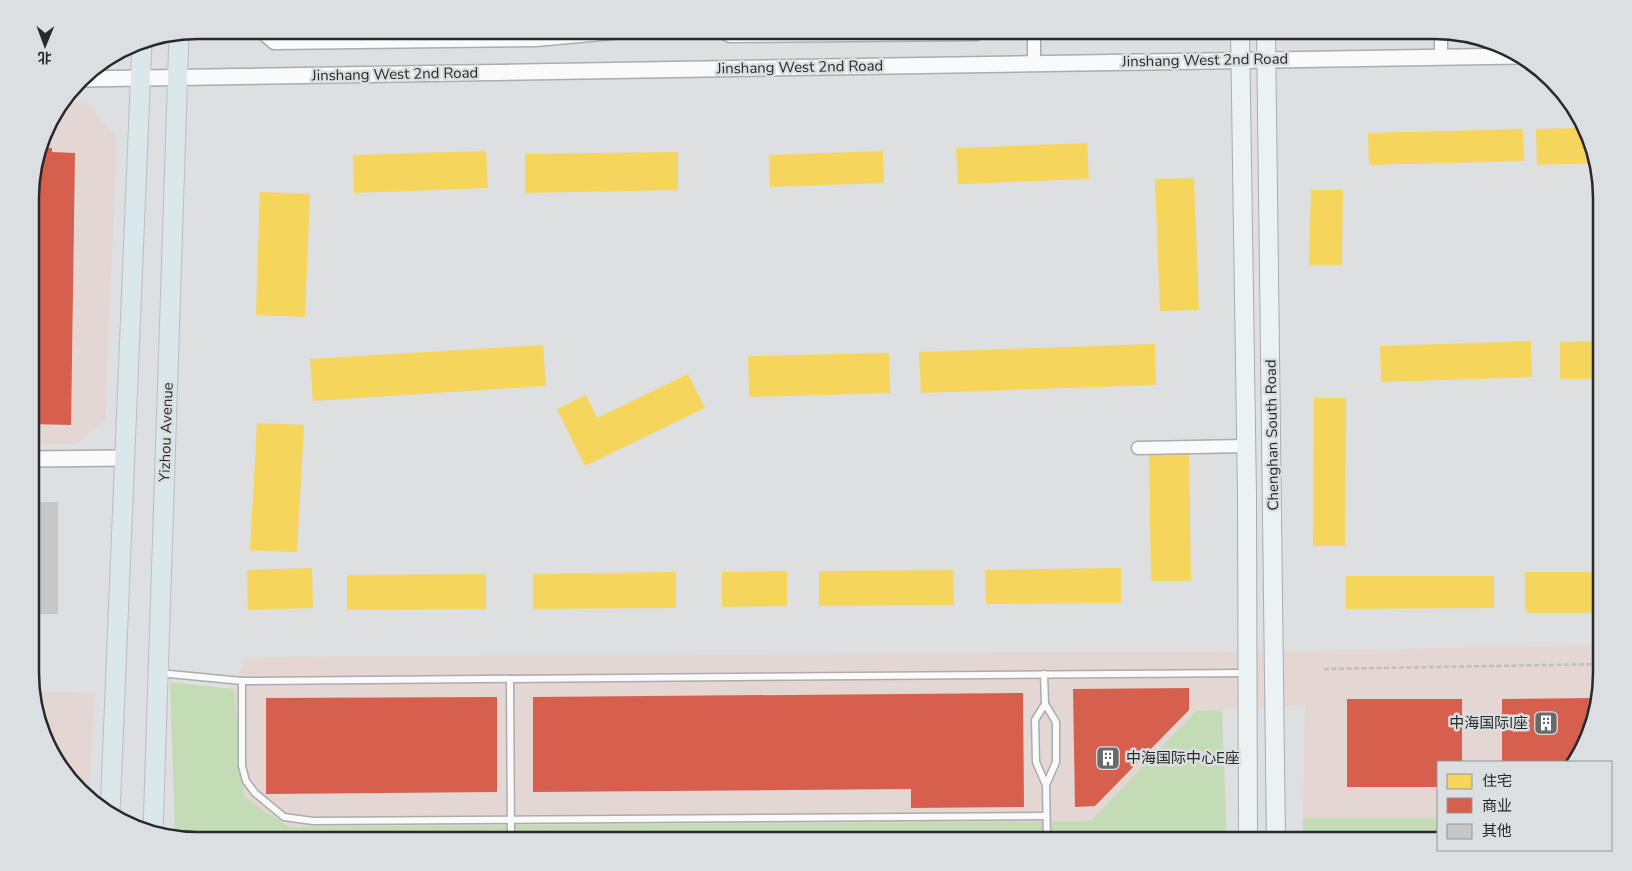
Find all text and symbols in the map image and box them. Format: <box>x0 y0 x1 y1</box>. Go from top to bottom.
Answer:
north arrow <box>20 20 70 70</box>
text: 北 <box>38 48 52 67</box>
street label: Jinshang West 2nd Road <box>1121 49 1288 71</box>
street label: Jinshang West 2nd Road <box>716 56 883 78</box>
street label: Jinshang West 2nd Road <box>311 63 478 85</box>
street label: Chenghan South Road <box>1261 359 1283 511</box>
street label: Yizhou Avenue <box>154 382 178 483</box>
building icon: 中海国际I座 <box>1533 710 1559 736</box>
place label: 中海国际I座 <box>1449 713 1528 733</box>
building icon: 中海国际中心E座 <box>1095 745 1121 771</box>
place label: 中海国际中心E座 <box>1126 748 1240 768</box>
legend <box>1437 761 1612 851</box>
text: 住宅 <box>1482 771 1512 791</box>
text: 商业 <box>1482 796 1512 816</box>
text: 其他 <box>1482 821 1512 841</box>

